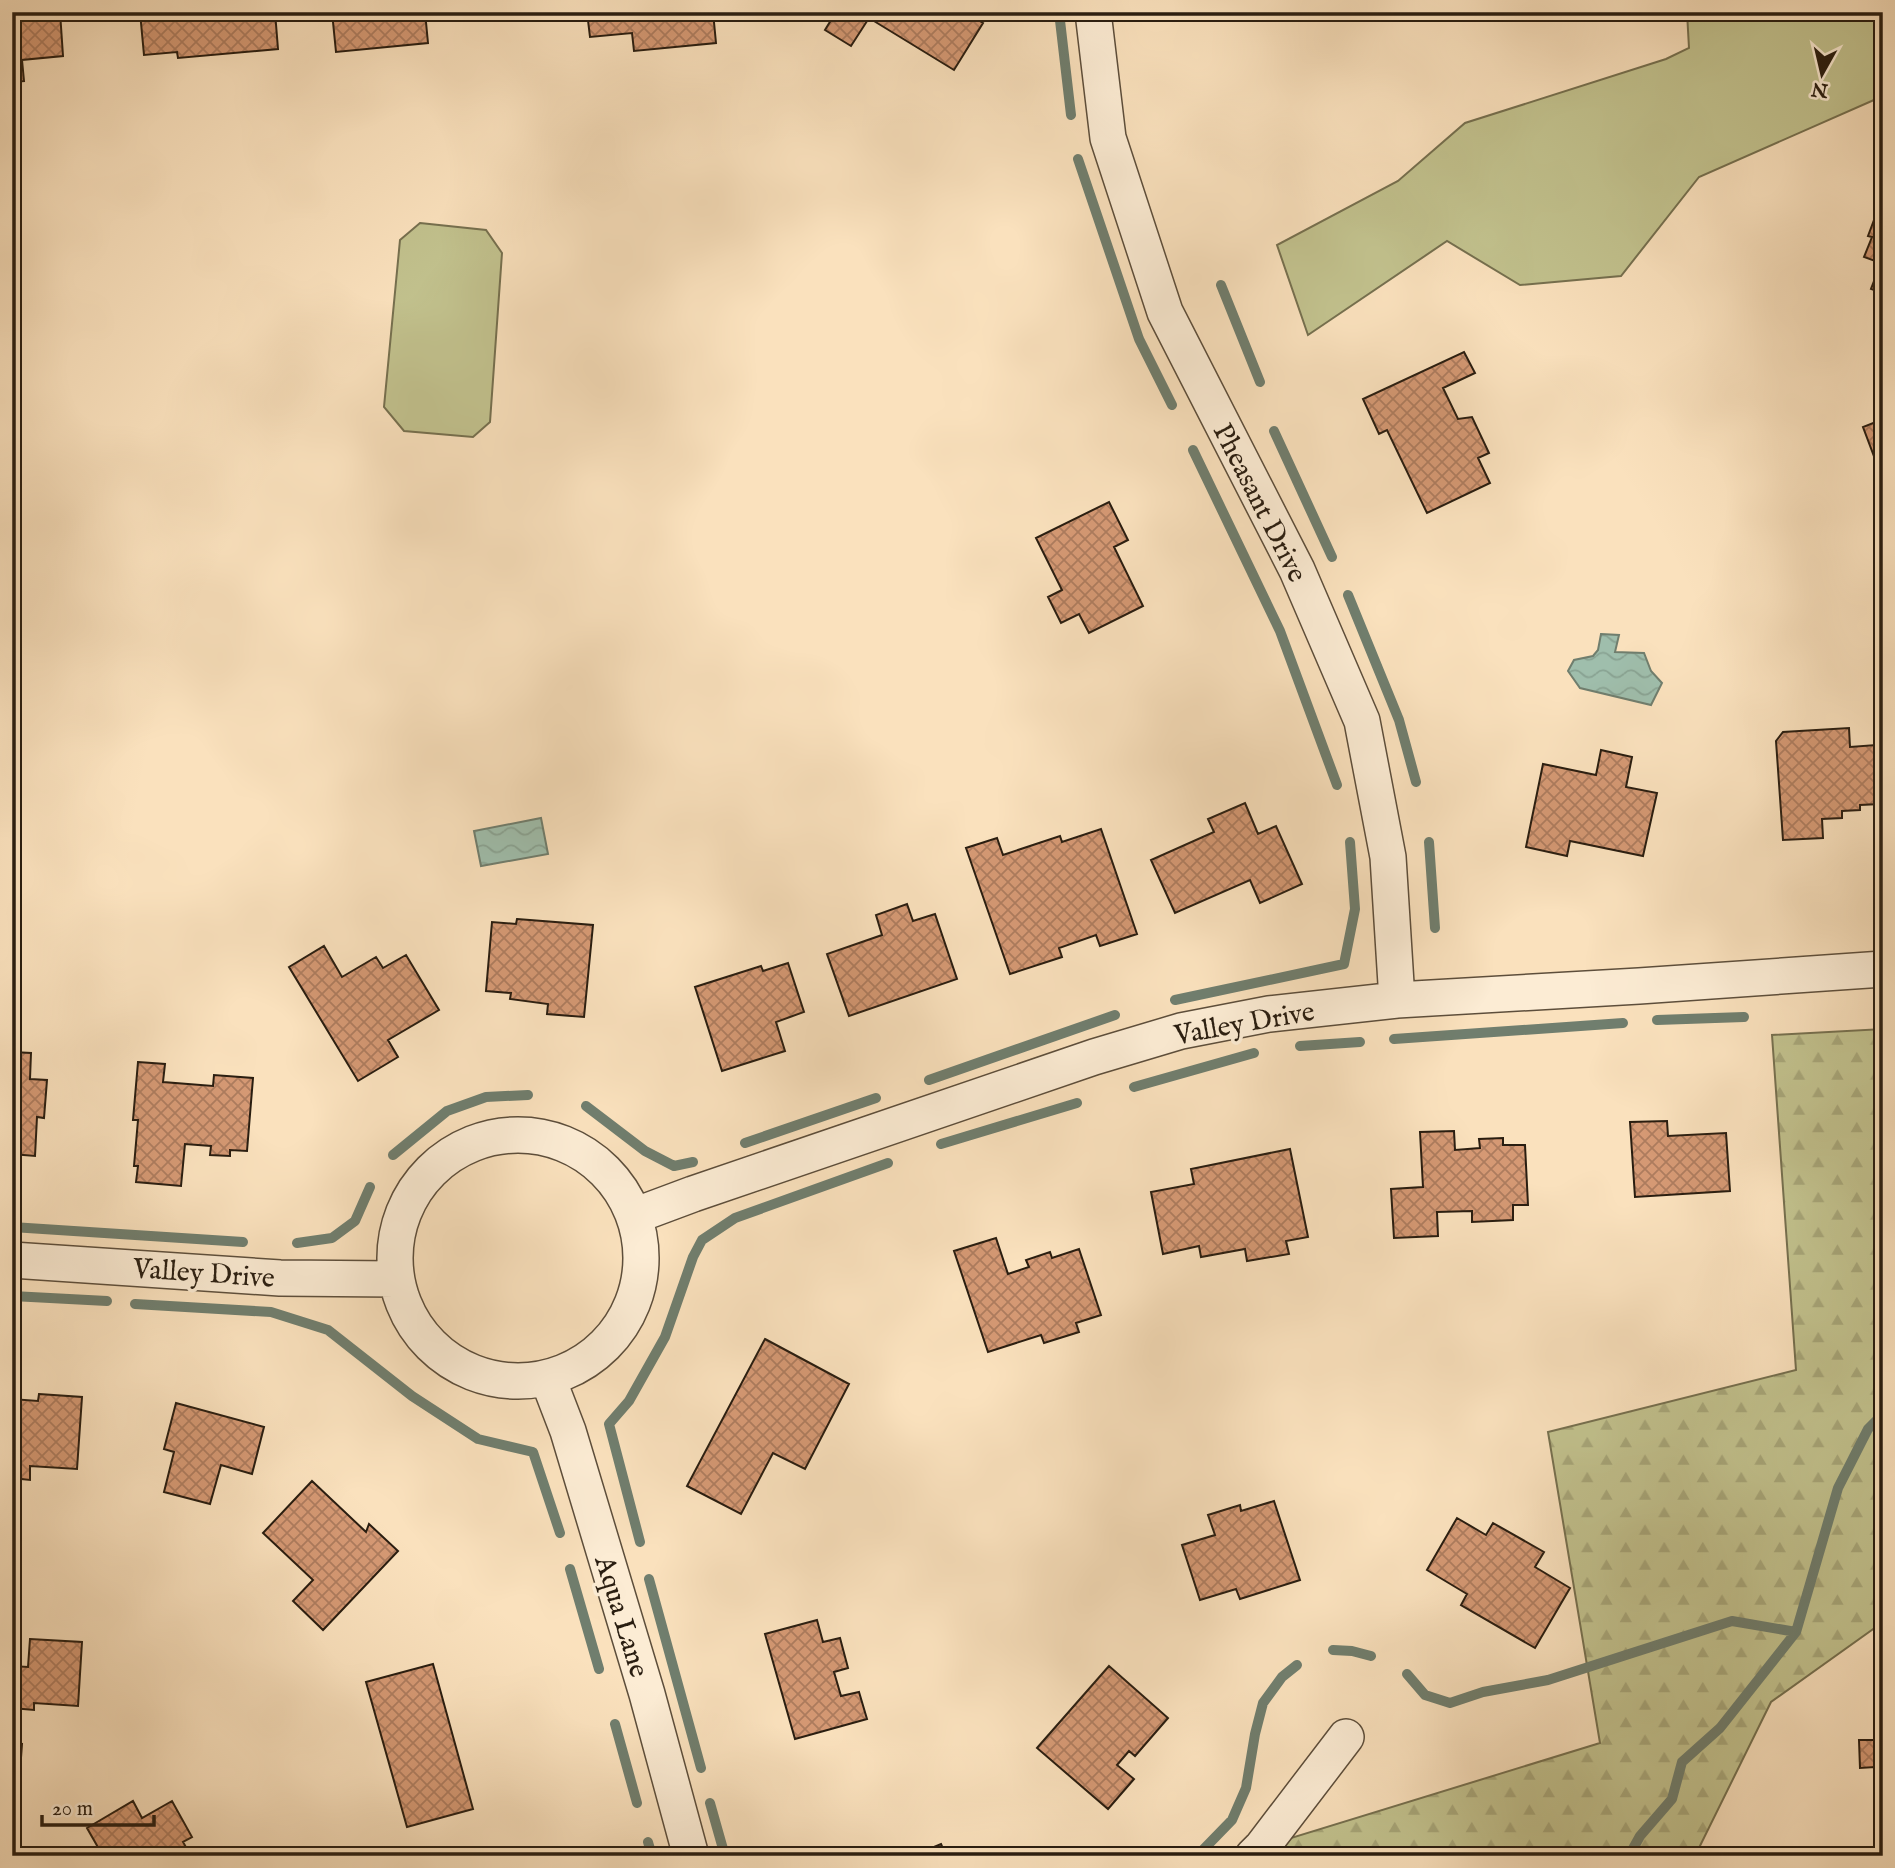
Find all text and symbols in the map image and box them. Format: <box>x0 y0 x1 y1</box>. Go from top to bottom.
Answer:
north arrow <box>1786 38 1856 108</box>
text: N <box>1810 76 1831 102</box>
street label: Pheasant Drive <box>1204 418 1314 589</box>
street label: Valley Drive <box>1171 995 1317 1054</box>
street label: Valley Drive <box>131 1252 276 1297</box>
street label: Aqua Lane <box>585 1551 656 1682</box>
scale bar <box>42 1784 154 1828</box>
text: 20 m <box>52 1796 93 1823</box>

